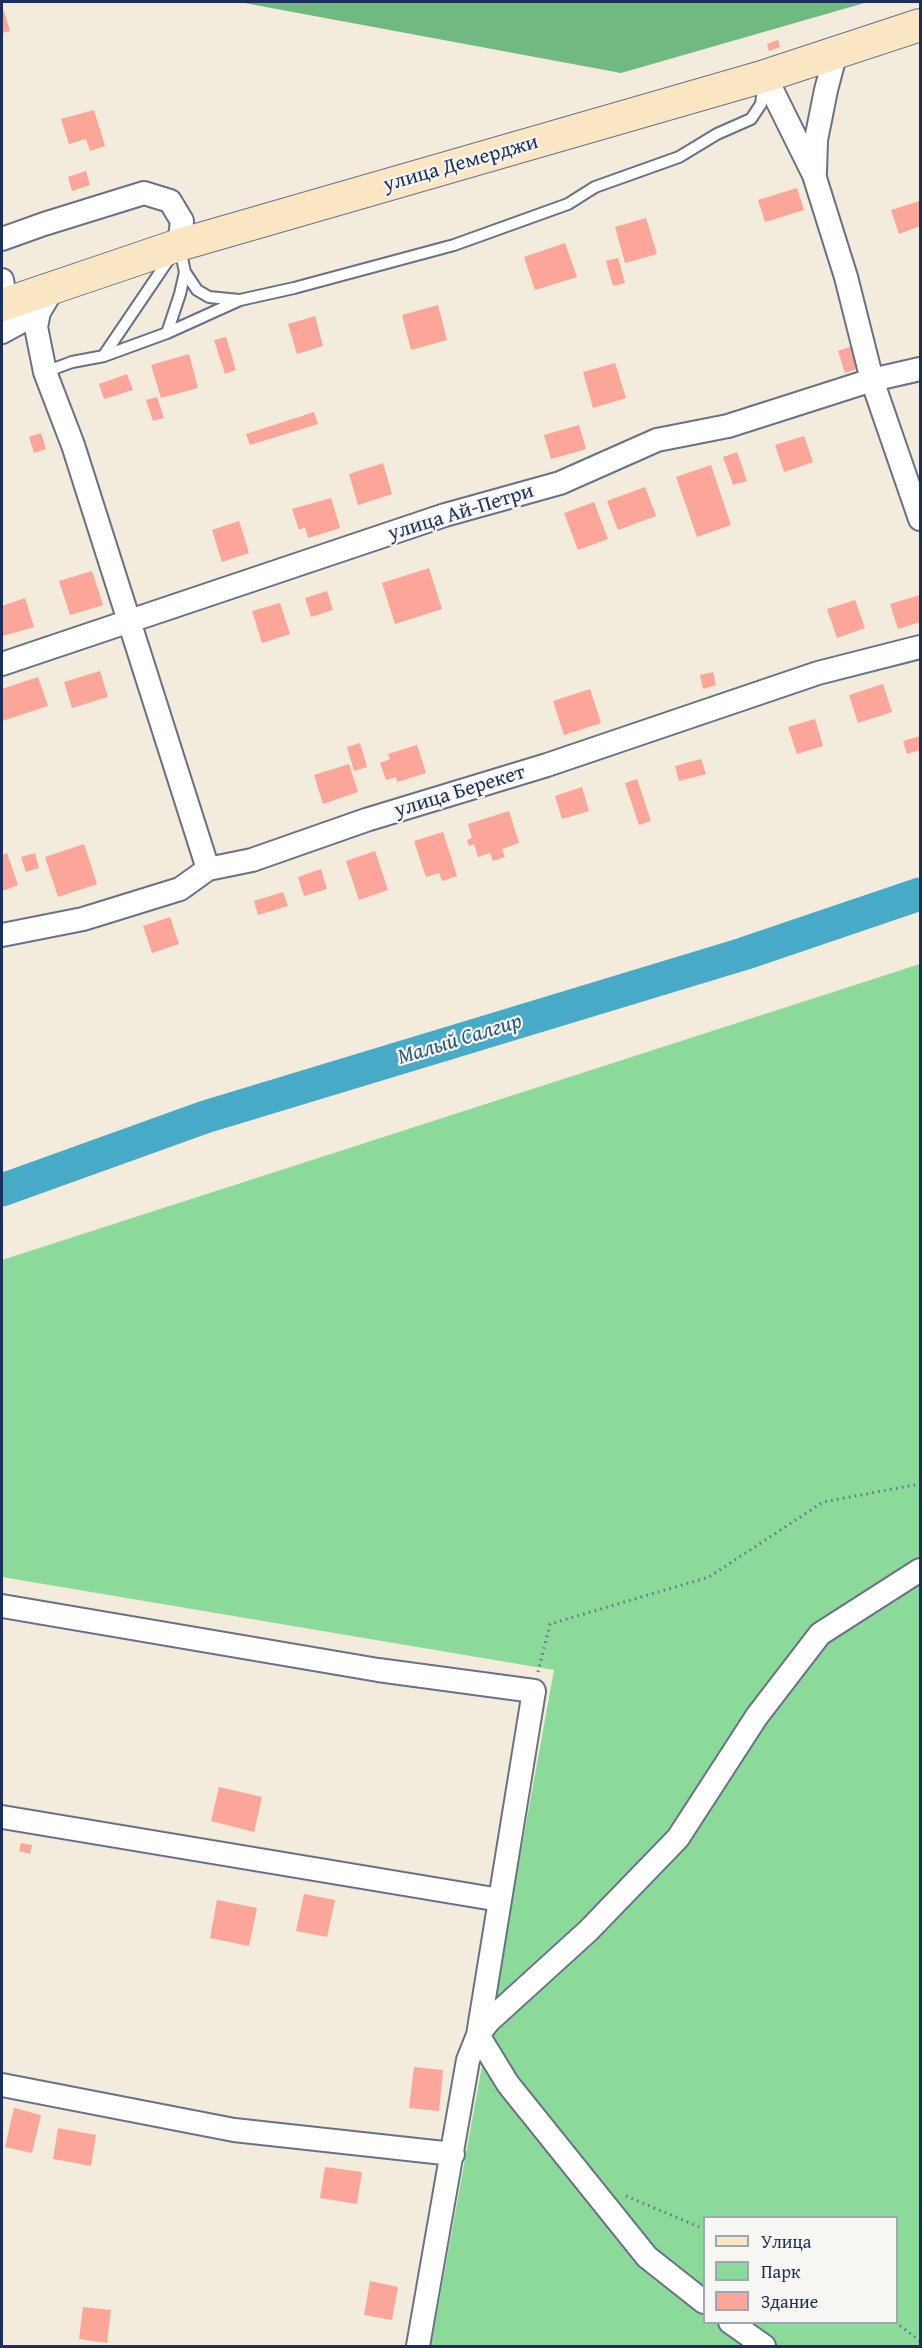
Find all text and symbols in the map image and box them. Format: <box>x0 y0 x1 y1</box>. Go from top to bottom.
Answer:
street label: улица Демерджи <box>381 130 541 198</box>
street label: улица Ай-Петри <box>385 479 537 547</box>
street label: улица Берекет <box>392 760 528 824</box>
water label: Малый Салгир <box>395 1009 525 1071</box>
legend <box>703 2216 898 2324</box>
text: Улица <box>761 2228 811 2255</box>
text: Парк <box>761 2258 800 2285</box>
text: Здание <box>761 2288 818 2315</box>

